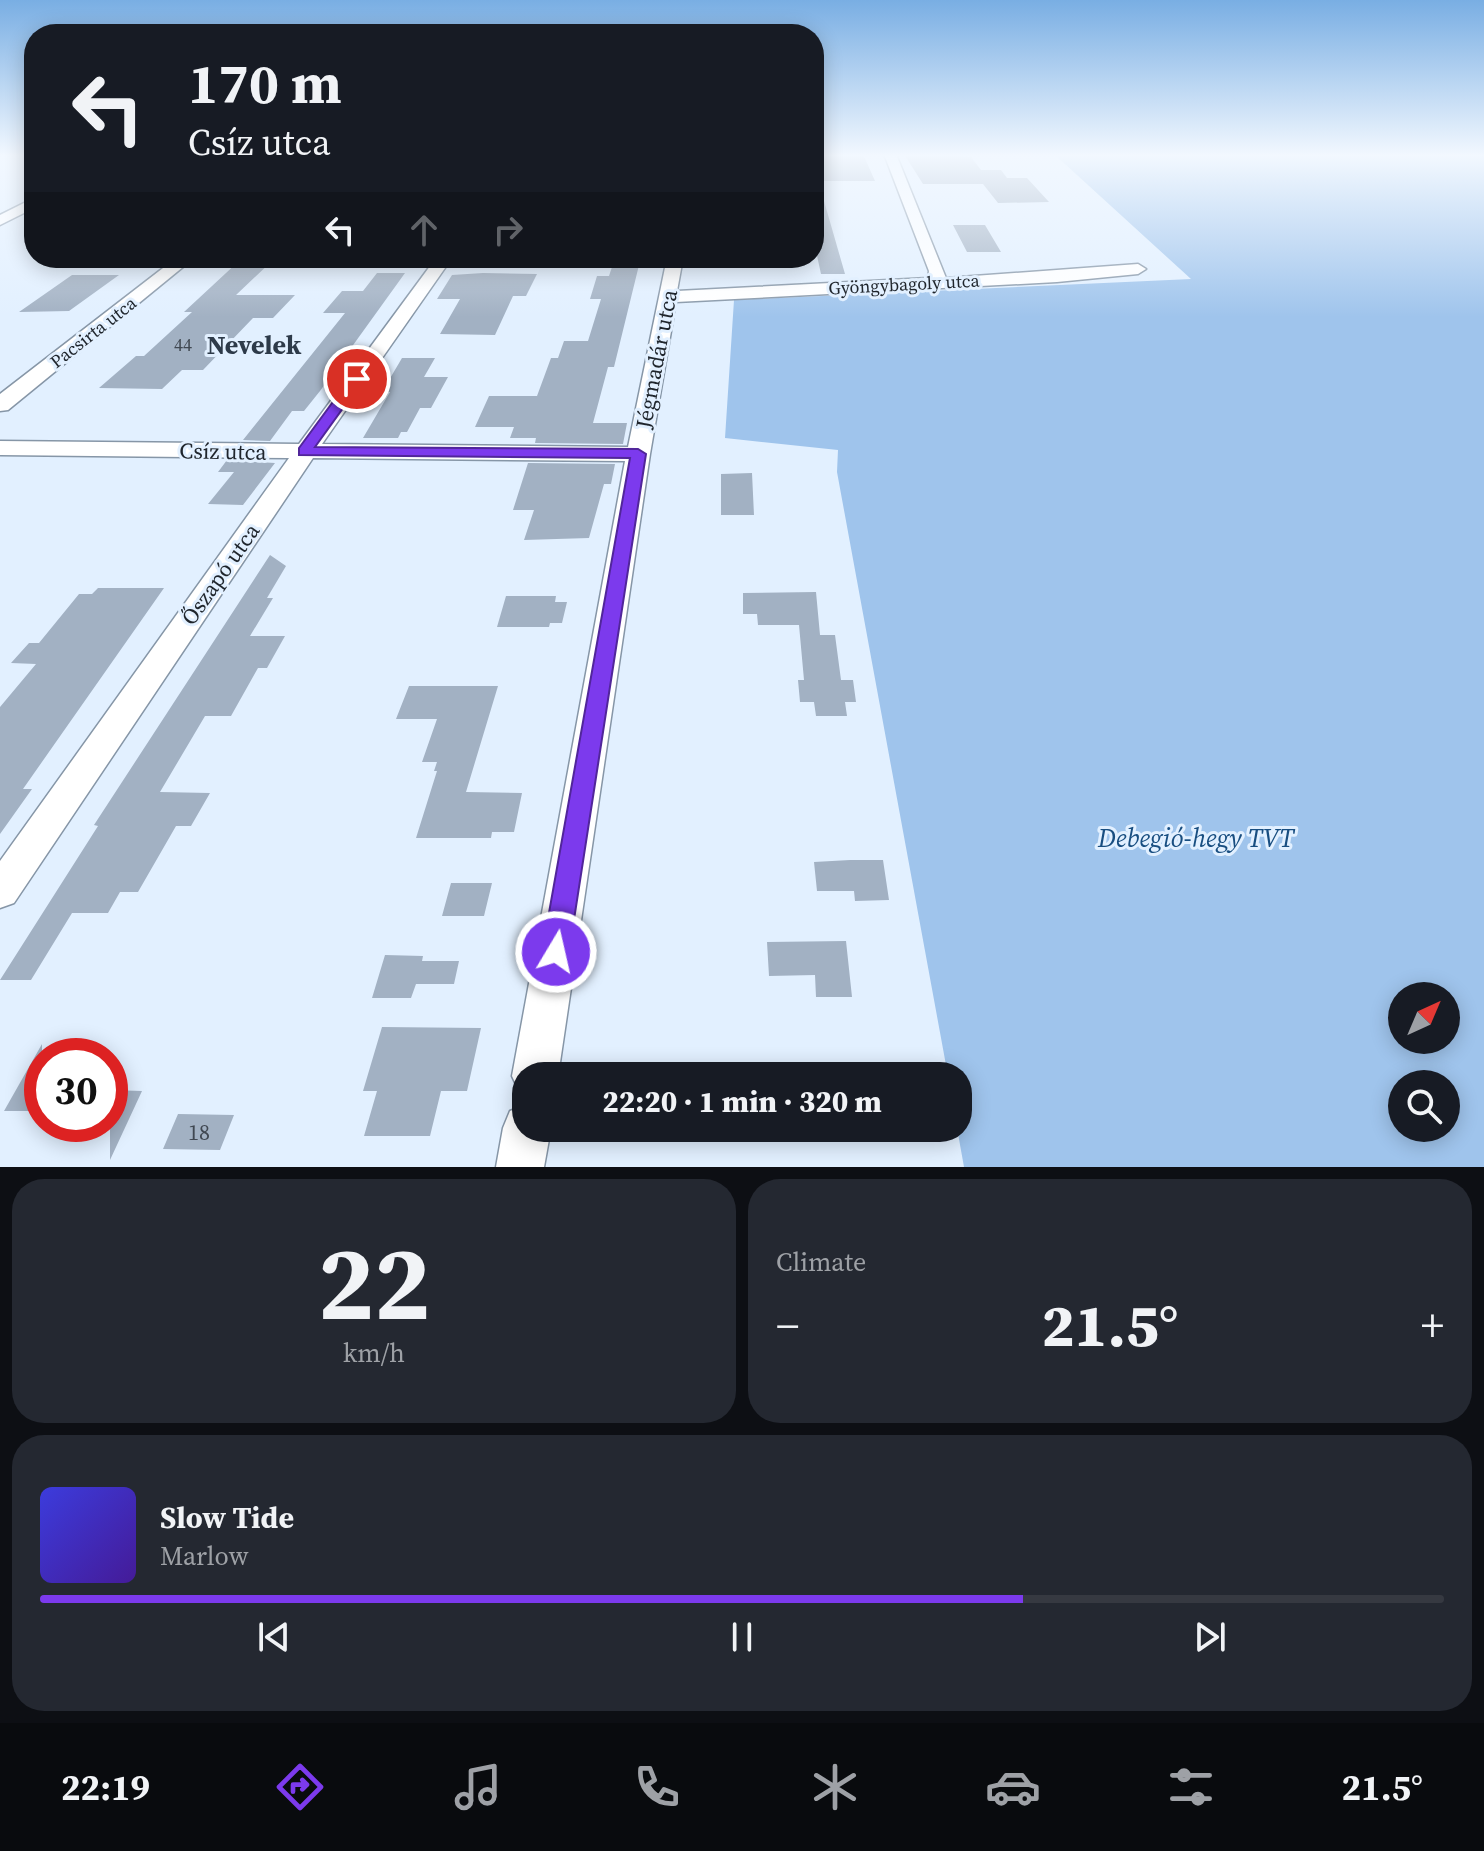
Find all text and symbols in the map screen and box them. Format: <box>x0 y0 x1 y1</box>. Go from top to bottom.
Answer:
text: 170 m <box>188 45 342 122</box>
icon: left <box>56 56 160 160</box>
text: Csíz utca <box>188 118 330 167</box>
icon: left <box>318 208 362 252</box>
icon: ahead <box>402 208 446 252</box>
icon: right <box>486 208 530 252</box>
street label: Gyöngybagoly utca <box>828 268 981 300</box>
street label: Jégmadár utca <box>628 286 684 432</box>
street label: Pacsirta utca <box>45 290 142 374</box>
district label: Nevelek <box>207 327 302 363</box>
house number: 44 <box>174 332 192 357</box>
pin <box>323 345 391 413</box>
icon: arrive <box>335 357 379 401</box>
street label: Csíz utca <box>179 435 268 467</box>
street label: Őszapó utca <box>174 516 267 631</box>
park label: Debegió-hegy TVT <box>1097 820 1296 856</box>
position arrow <box>514 910 598 994</box>
north arrow <box>1388 982 1460 1054</box>
map controls <box>1388 982 1460 1142</box>
speed limit sign: 30 <box>24 1038 128 1142</box>
button: search <box>1388 1070 1460 1142</box>
text: 22:20 · 1 min · 320 m <box>602 1081 882 1122</box>
house number: 18 <box>188 1117 210 1147</box>
text: 22 <box>318 1211 430 1354</box>
text: Climate <box>776 1244 866 1280</box>
text: 21.5° <box>1042 1284 1178 1366</box>
text: − <box>776 1295 799 1356</box>
text: + <box>1421 1295 1444 1356</box>
text: km/h <box>343 1335 405 1371</box>
text: Slow Tide <box>160 1497 294 1538</box>
text: Marlow <box>160 1538 249 1574</box>
icon: previous <box>252 1615 296 1659</box>
icon: pause <box>720 1615 764 1659</box>
icon: next <box>1188 1615 1232 1659</box>
icon: directions <box>272 1759 328 1815</box>
icon: music <box>450 1759 506 1815</box>
icon: phone <box>629 1759 685 1815</box>
icon: climate <box>807 1759 863 1815</box>
icon: car <box>985 1759 1041 1815</box>
icon: filters <box>1163 1759 1219 1815</box>
text: 22:19 <box>61 1763 150 1812</box>
text: 21.5° <box>1342 1763 1423 1812</box>

